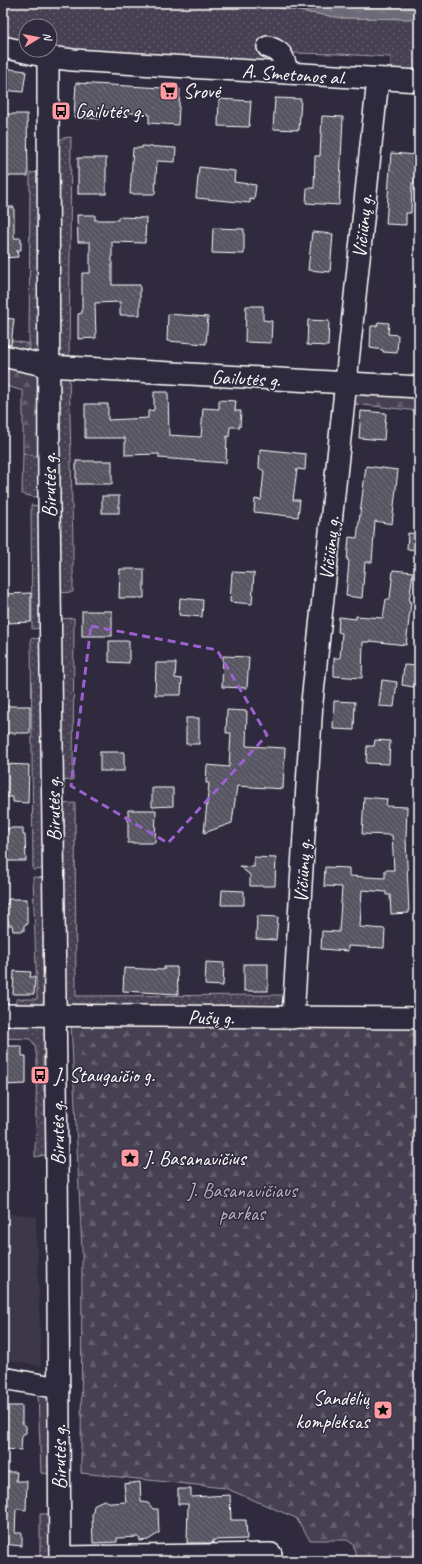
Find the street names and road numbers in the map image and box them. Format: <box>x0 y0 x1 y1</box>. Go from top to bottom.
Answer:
street label: A. Smetonos al. <box>241 58 347 91</box>
street label: Vičiūnų g. <box>347 193 378 259</box>
street label: Gailutės g. <box>211 364 281 393</box>
street label: Birutės g. <box>37 453 62 517</box>
street label: Vičiūnų g. <box>314 515 345 581</box>
street label: Birutės g. <box>40 776 67 842</box>
street label: Vičiūnų g. <box>288 838 317 904</box>
street label: Pušų g. <box>188 1005 234 1030</box>
street label: Birutės g. <box>44 1100 71 1166</box>
street label: Birutės g. <box>47 1425 72 1489</box>

